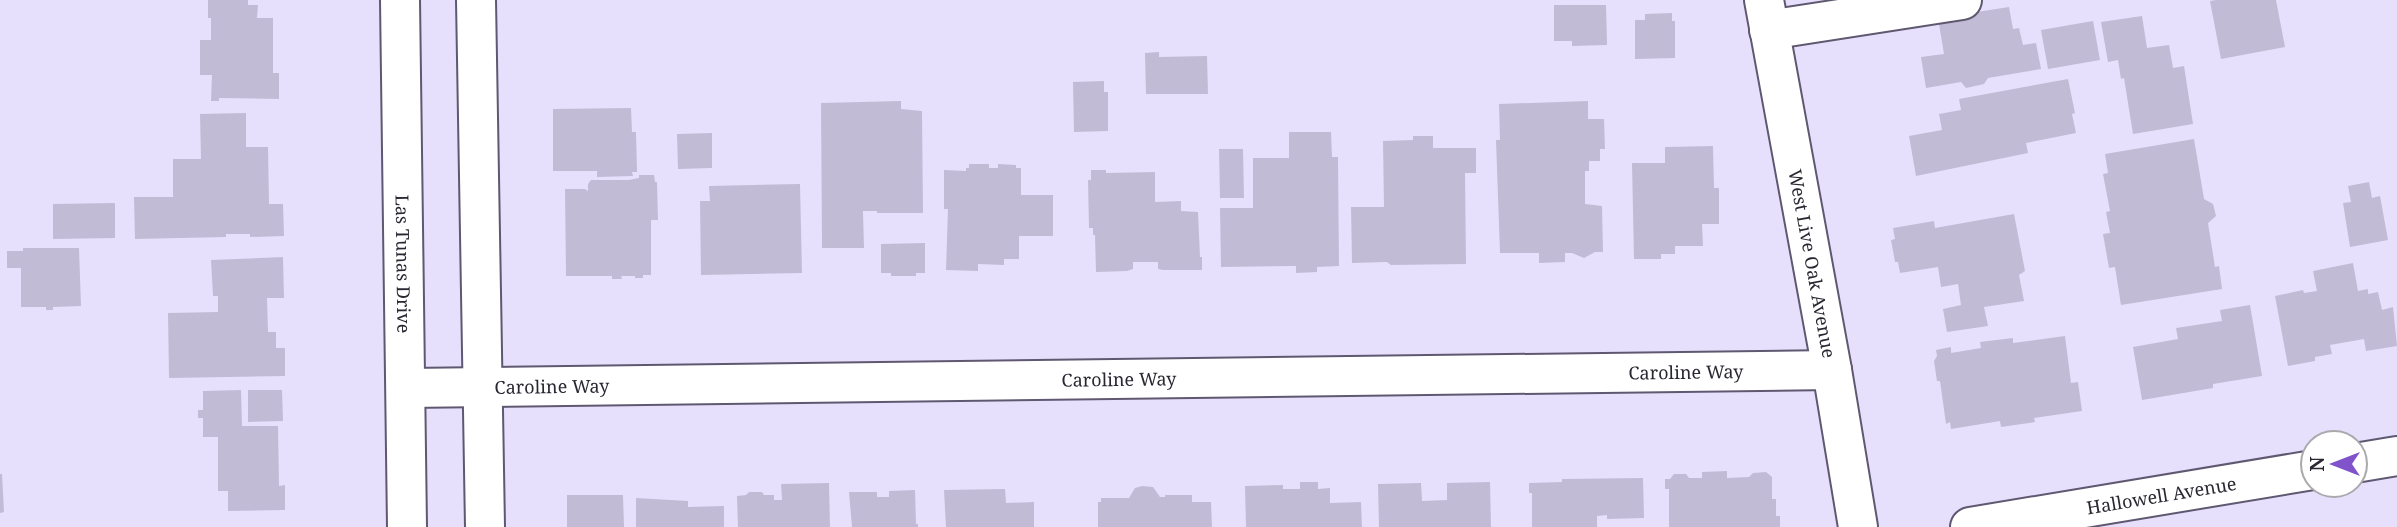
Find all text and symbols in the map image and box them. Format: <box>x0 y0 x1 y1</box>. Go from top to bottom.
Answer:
street label: West Live Oak Avenue <box>1783 167 1842 360</box>
street label: Las Tunas Drive <box>391 194 416 333</box>
street label: Caroline Way <box>1628 359 1744 385</box>
street label: Caroline Way <box>1061 366 1177 392</box>
street label: Caroline Way <box>494 373 610 399</box>
north arrow <box>2299 429 2369 499</box>
text: N <box>2304 456 2330 471</box>
street label: Hallowell Avenue <box>2085 471 2238 519</box>

